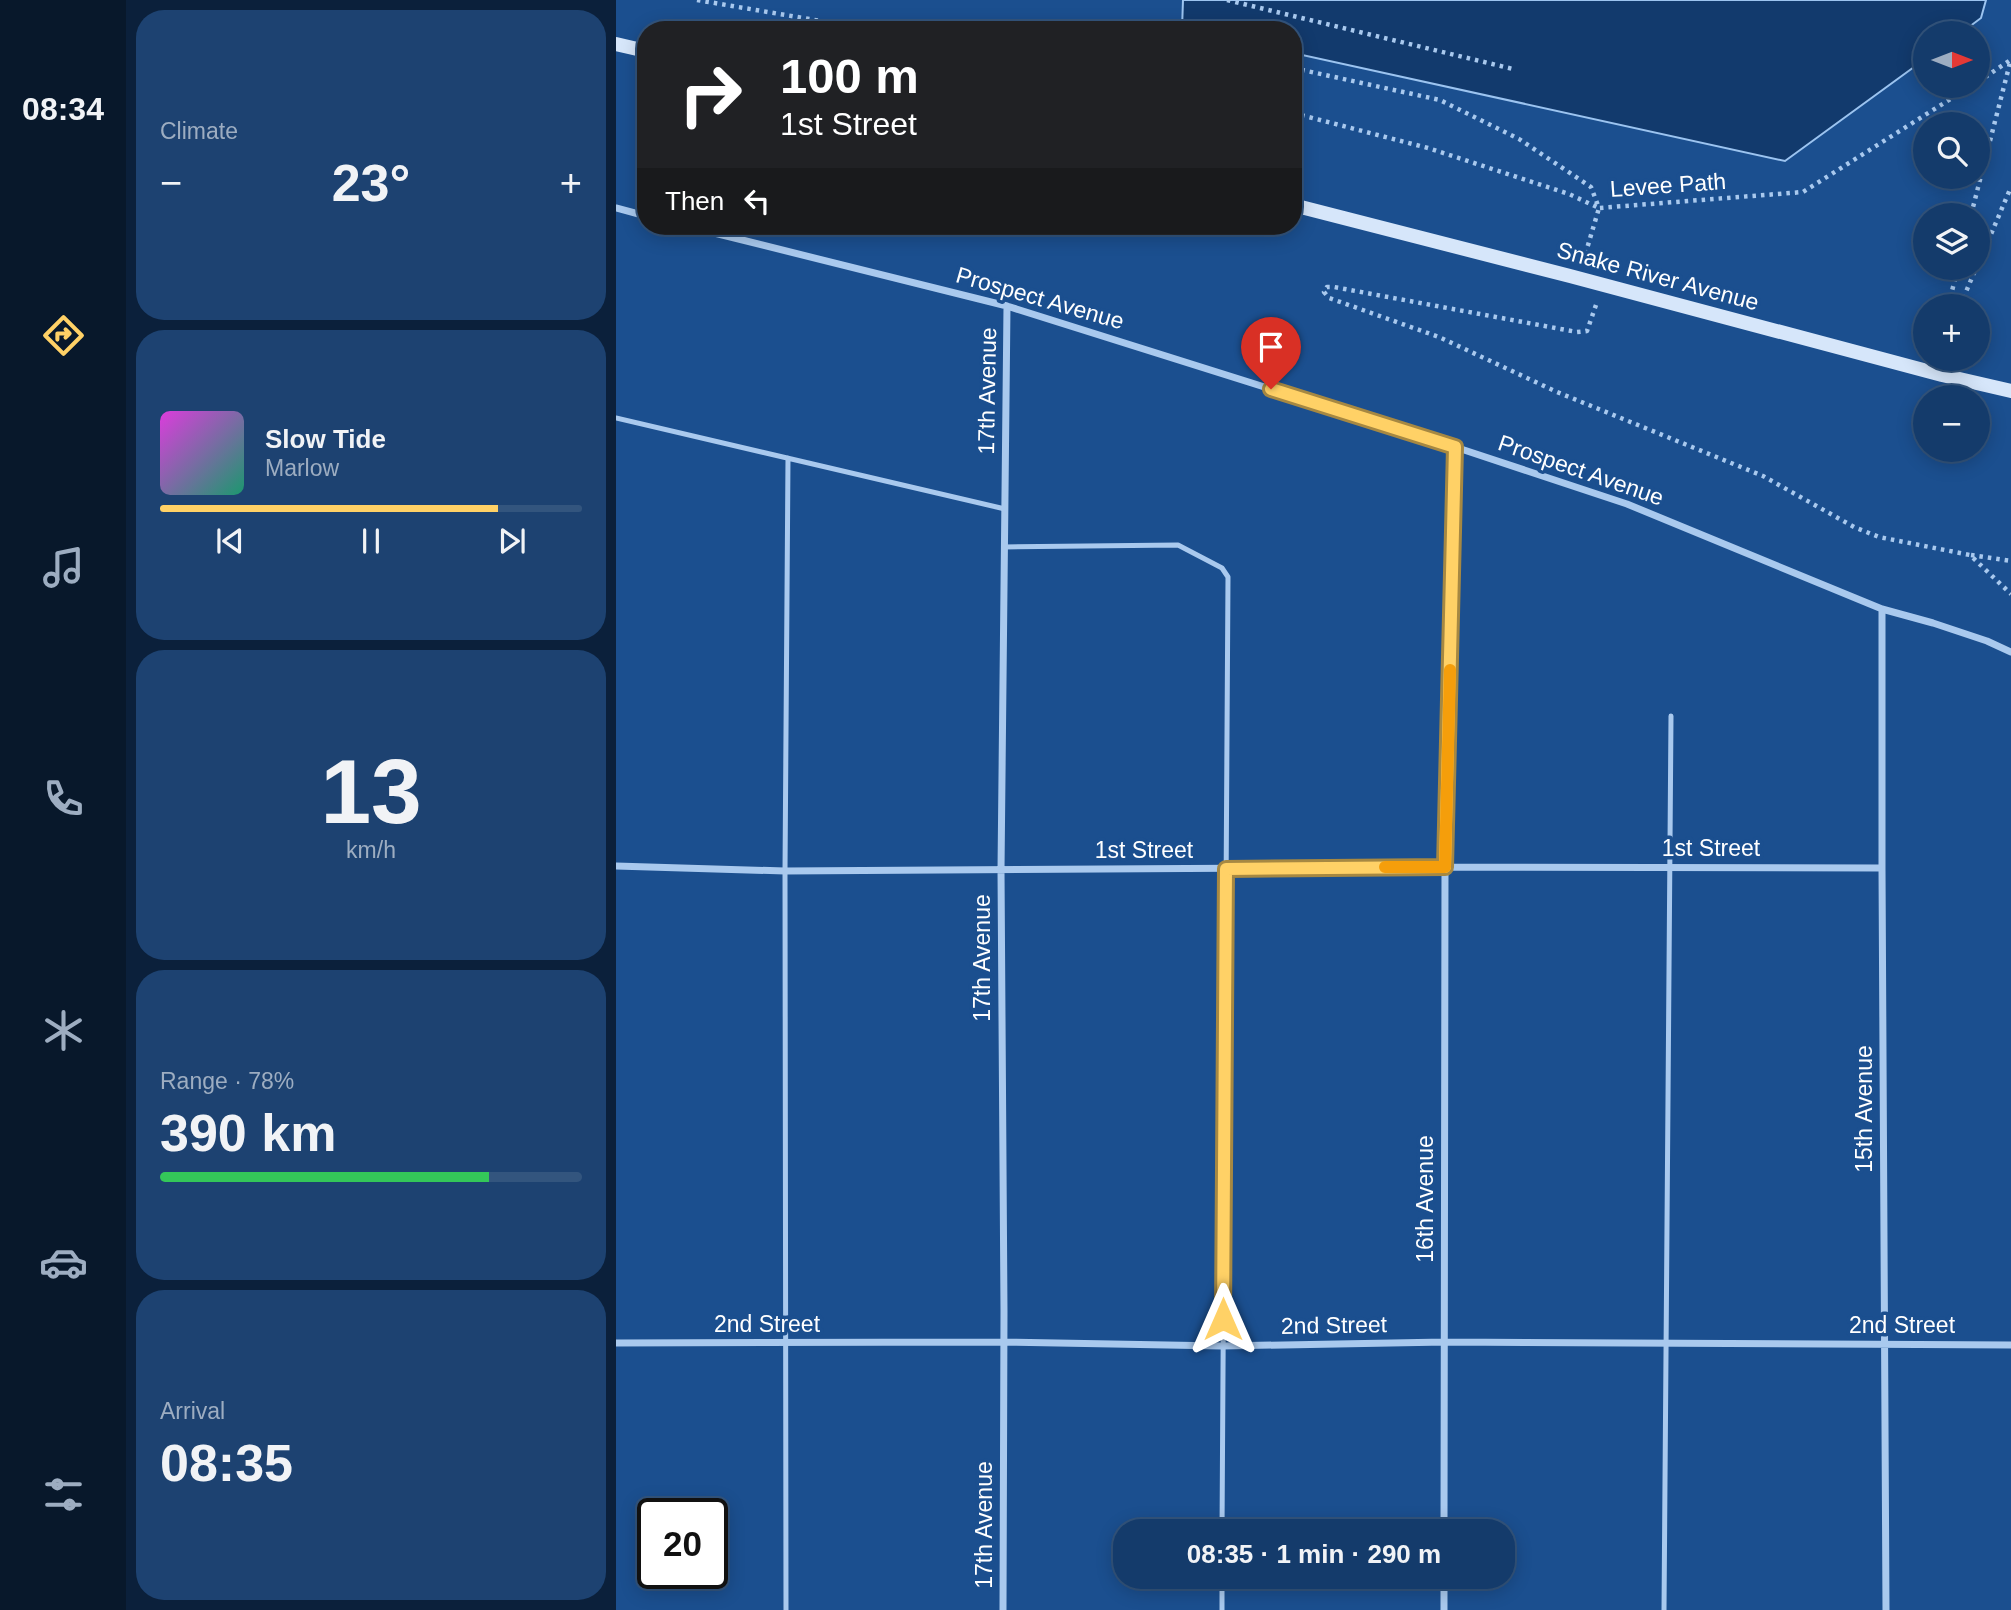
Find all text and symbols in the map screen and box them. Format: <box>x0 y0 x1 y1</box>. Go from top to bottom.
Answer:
north arrow <box>1913 21 1990 98</box>
map controls <box>1913 21 1990 462</box>
icon: right <box>665 49 756 140</box>
text: 100 m <box>780 49 919 103</box>
text: 08:34 <box>22 91 104 127</box>
text: 1st Street <box>780 106 917 142</box>
button: search <box>1913 112 1990 189</box>
text: Climate <box>160 118 238 144</box>
text: 23° <box>332 154 410 212</box>
text: − <box>160 162 182 204</box>
text: + <box>560 162 582 204</box>
street label: Levee Path <box>1609 168 1727 202</box>
icon: left <box>738 182 776 220</box>
text: Then <box>665 186 724 216</box>
button: layers <box>1913 203 1990 280</box>
street label: Snake River Avenue <box>1554 237 1762 315</box>
street label: Prospect Avenue <box>953 262 1127 334</box>
button: + <box>1913 294 1990 371</box>
icon: directions <box>39 311 88 360</box>
pin <box>1241 317 1301 389</box>
street label: 17th Avenue <box>973 327 1001 455</box>
icon: arrive <box>1252 328 1290 366</box>
button: − <box>1913 385 1990 462</box>
text: Slow Tide <box>265 424 386 454</box>
street label: Prospect Avenue <box>1495 429 1667 511</box>
text: Marlow <box>265 455 339 481</box>
icon: previous <box>211 522 249 560</box>
icon: pause <box>352 522 390 560</box>
icon: next <box>493 522 531 560</box>
icon: music <box>39 543 88 592</box>
text: 13 <box>320 741 422 842</box>
icon: phone <box>39 774 88 823</box>
street label: 1st Street <box>1662 835 1761 861</box>
text: km/h <box>346 837 396 863</box>
street label: 1st Street <box>1095 837 1194 863</box>
street label: 17th Avenue <box>969 894 995 1022</box>
icon: climate <box>39 1006 88 1055</box>
street label: 15th Avenue <box>1851 1045 1877 1173</box>
text: Range · 78% <box>160 1068 294 1094</box>
text: 390 km <box>160 1104 336 1162</box>
street label: 16th Avenue <box>1412 1135 1438 1263</box>
icon: car <box>39 1238 88 1287</box>
position arrow <box>1186 1282 1260 1356</box>
street label: 2nd Street <box>714 1311 821 1337</box>
street label: 2nd Street <box>1281 1311 1388 1339</box>
street label: 2nd Street <box>1849 1312 1956 1338</box>
text: Arrival <box>160 1398 225 1424</box>
text: 08:35 <box>160 1434 293 1492</box>
street label: 17th Avenue <box>971 1461 997 1589</box>
icon: filters <box>39 1470 88 1519</box>
speed limit sign: 20 <box>637 1498 728 1589</box>
text: 08:35 · 1 min · 290 m <box>1187 1539 1441 1569</box>

